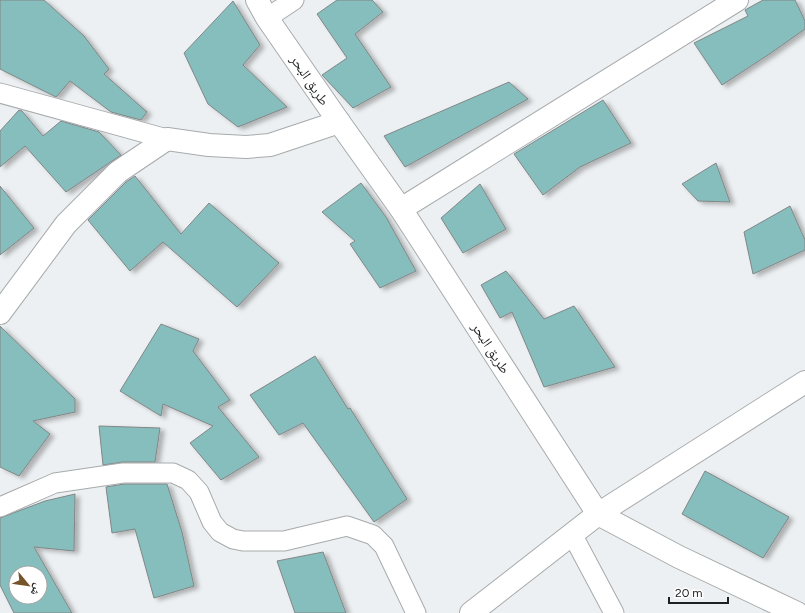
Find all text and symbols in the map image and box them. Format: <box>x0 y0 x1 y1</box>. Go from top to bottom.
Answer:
street label: طريق البحر <box>285 51 333 109</box>
street label: طريق البحر <box>466 319 513 378</box>
north arrow <box>8 565 48 605</box>
scale bar <box>669 579 728 605</box>
text: ش <box>27 581 45 598</box>
text: 20 m <box>675 586 703 600</box>

